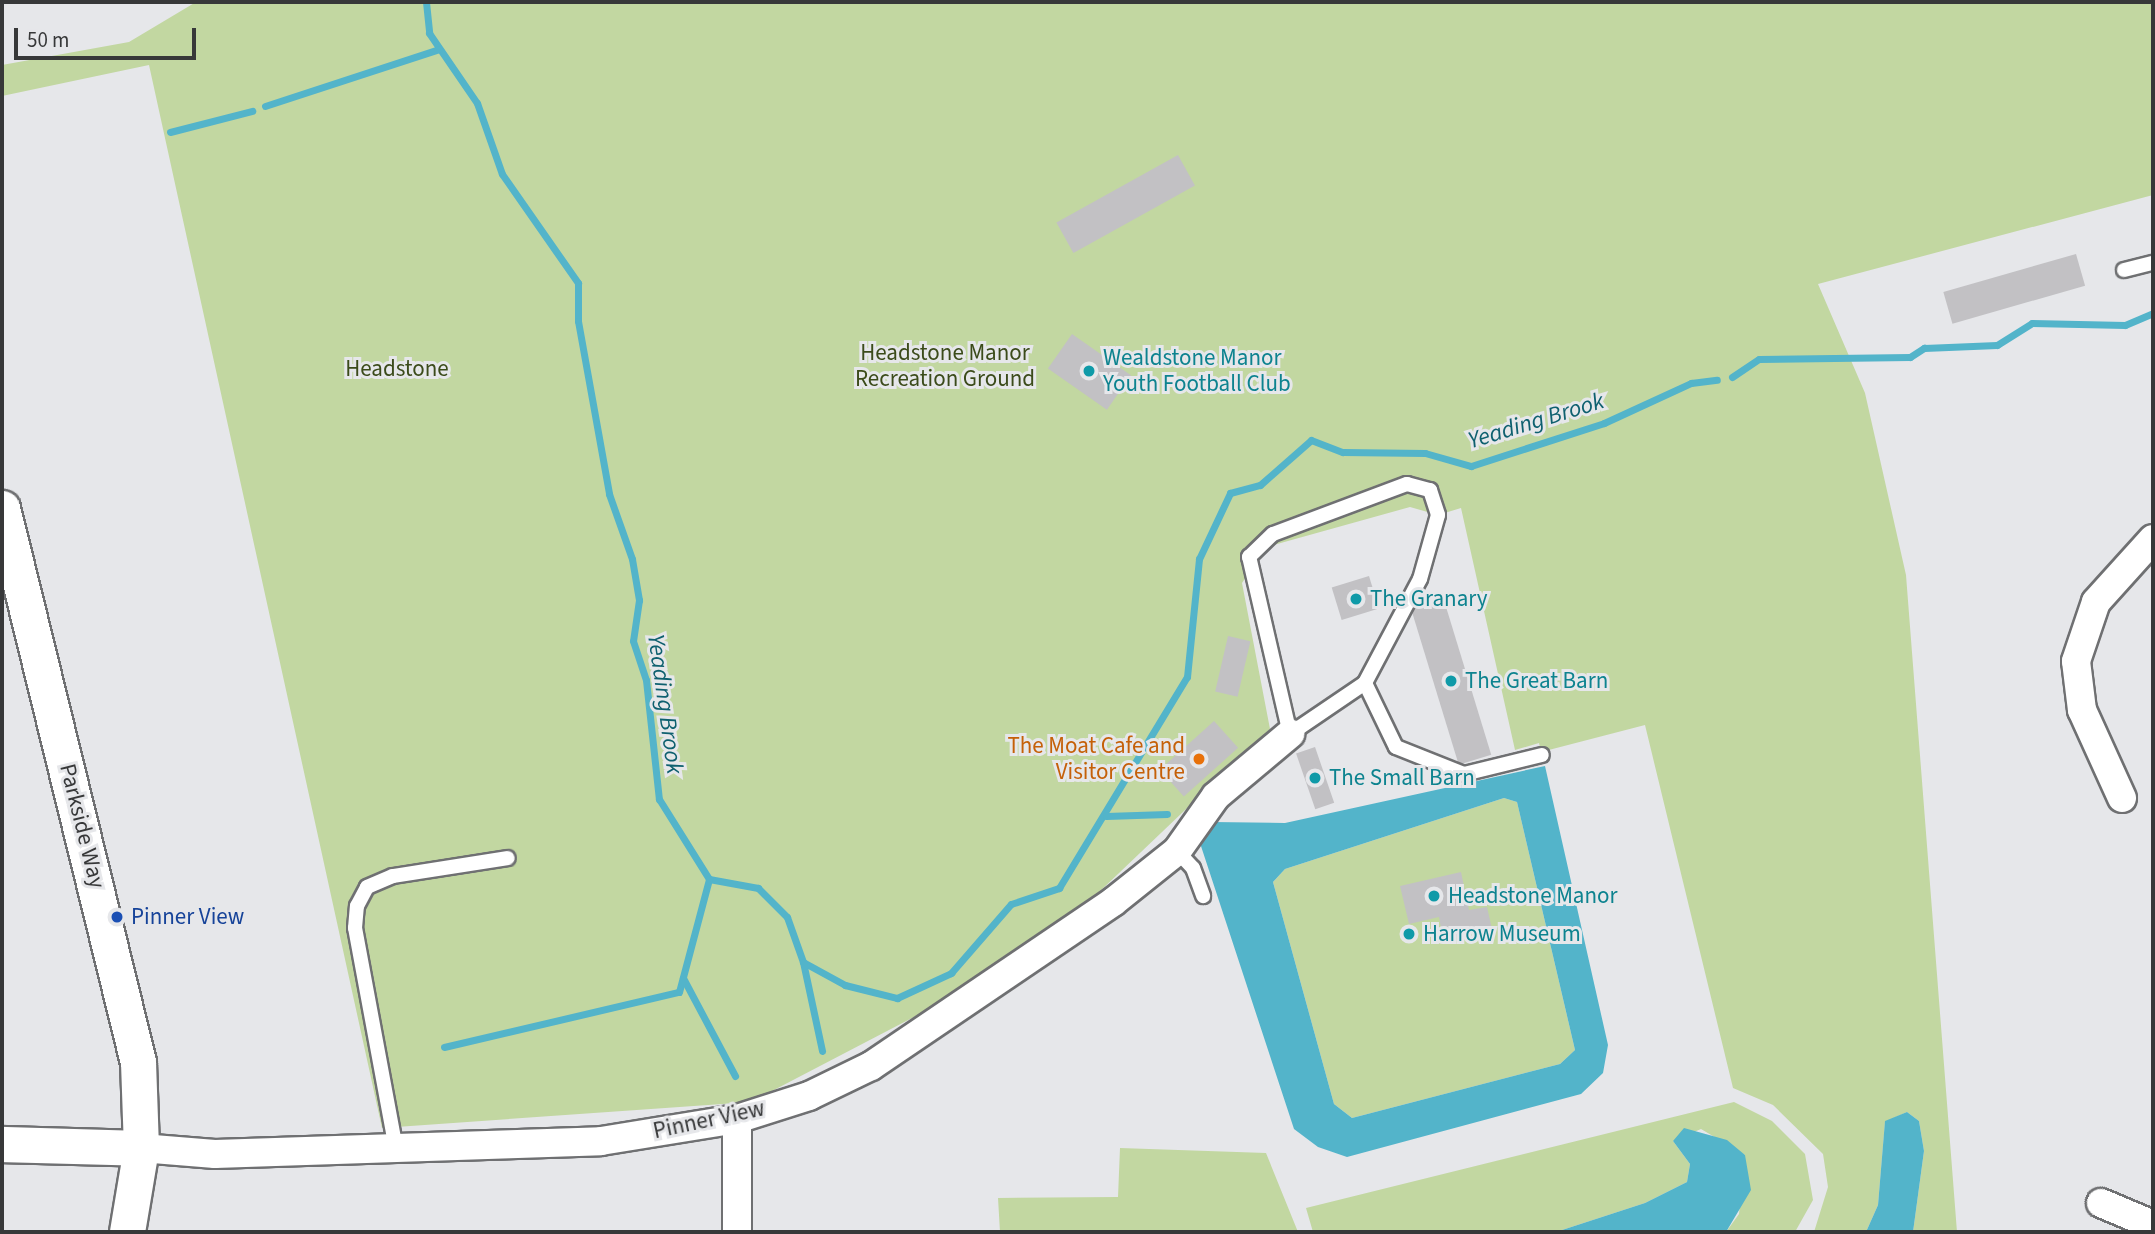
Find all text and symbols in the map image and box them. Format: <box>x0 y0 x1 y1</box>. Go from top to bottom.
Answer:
scale bar <box>18 14 200 58</box>
text: 50 m <box>27 25 69 55</box>
park label: Headstone Manor Recreation Ground <box>855 339 1035 393</box>
place label: Wealdstone Manor Youth Football Club <box>1103 344 1291 398</box>
park label: Headstone <box>345 355 449 383</box>
marker: Wealdstone Manor Youth Football Club <box>1081 363 1097 379</box>
water label: Yeading Brook <box>1464 387 1608 455</box>
place label: The Granary <box>1370 585 1488 613</box>
marker: The Granary <box>1348 591 1364 607</box>
water label: Yeading Brook <box>641 632 689 776</box>
place label: The Great Barn <box>1465 667 1608 695</box>
marker: The Great Barn <box>1443 673 1459 689</box>
place label: The Moat Cafe and Visitor Centre <box>1007 732 1185 786</box>
marker: The Moat Cafe and Visitor Centre <box>1191 751 1207 767</box>
street label: Parkside Way <box>53 761 111 891</box>
place label: The Small Barn <box>1329 764 1475 792</box>
marker: The Small Barn <box>1307 770 1323 786</box>
place label: Headstone Manor <box>1448 882 1617 910</box>
marker: Headstone Manor <box>1426 888 1442 904</box>
place label: Pinner View <box>131 903 244 931</box>
marker: Pinner View <box>109 909 125 925</box>
place label: Harrow Museum <box>1423 920 1581 948</box>
marker: Harrow Museum <box>1401 926 1417 942</box>
street label: Pinner View <box>651 1095 767 1145</box>

